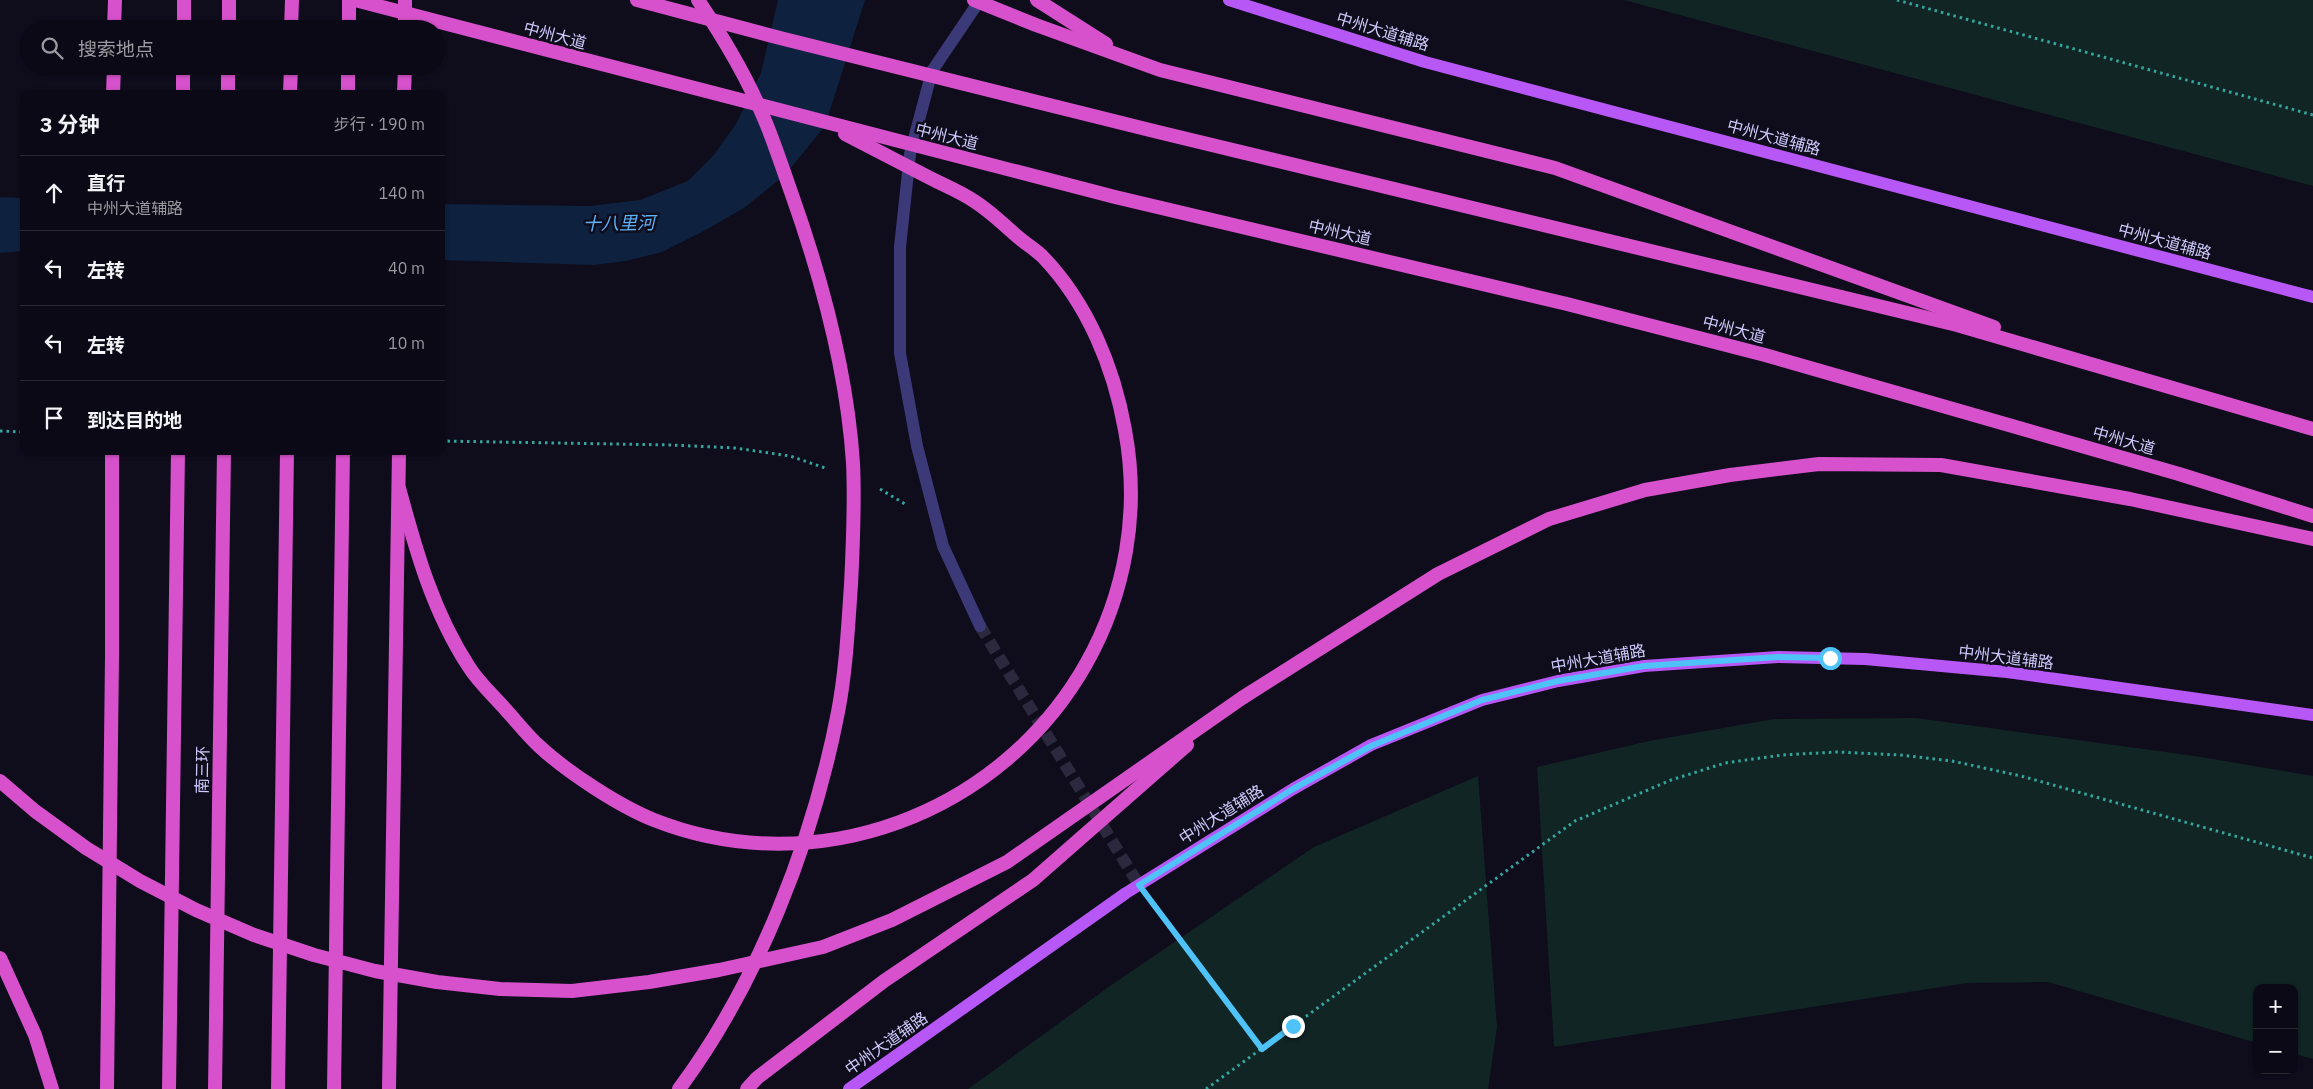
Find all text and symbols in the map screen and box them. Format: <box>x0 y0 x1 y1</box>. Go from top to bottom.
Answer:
street label: 中州大道辅路 <box>1334 7 1432 55</box>
street label: 中州大道 <box>521 17 589 53</box>
search box <box>20 20 445 75</box>
icon: search <box>38 34 66 62</box>
text: 搜索地点 <box>78 37 154 61</box>
text: 3 分钟 <box>40 110 100 138</box>
text: 步行 · 190 m <box>334 114 425 134</box>
street label: 中州大道辅路 <box>1725 115 1823 159</box>
street label: 中州大道 <box>914 119 980 153</box>
text: 直行 <box>87 171 125 195</box>
icon: ahead <box>40 179 68 207</box>
text: 140 m <box>378 183 425 203</box>
text: 中州大道辅路 <box>87 198 183 218</box>
water label: 十八里河 <box>583 211 658 235</box>
street label: 中州大道 <box>1307 215 1373 249</box>
street label: 中州大道辅路 <box>2116 219 2214 263</box>
icon: left <box>40 254 68 282</box>
text: 左转 <box>87 258 125 282</box>
text: 40 m <box>388 258 425 278</box>
street label: 中州大道 <box>1700 311 1768 347</box>
icon: left <box>40 329 68 357</box>
text: 左转 <box>87 333 125 357</box>
text: 10 m <box>388 333 425 353</box>
icon: arrive <box>40 404 68 432</box>
text: 到达目的地 <box>87 408 182 432</box>
street label: 中州大道 <box>2090 422 2158 458</box>
street label: 中州大道辅路 <box>1549 640 1647 676</box>
street label: 中州大道辅路 <box>1957 641 2055 673</box>
route start <box>1819 647 1842 670</box>
street label: 南三环 <box>192 746 212 794</box>
street label: 中州大道辅路 <box>1175 780 1267 848</box>
map controls <box>2253 984 2298 1074</box>
button: + <box>2253 984 2298 1029</box>
street label: 中州大道辅路 <box>841 1007 931 1079</box>
route end <box>1282 1015 1305 1038</box>
button: − <box>2253 1029 2298 1074</box>

